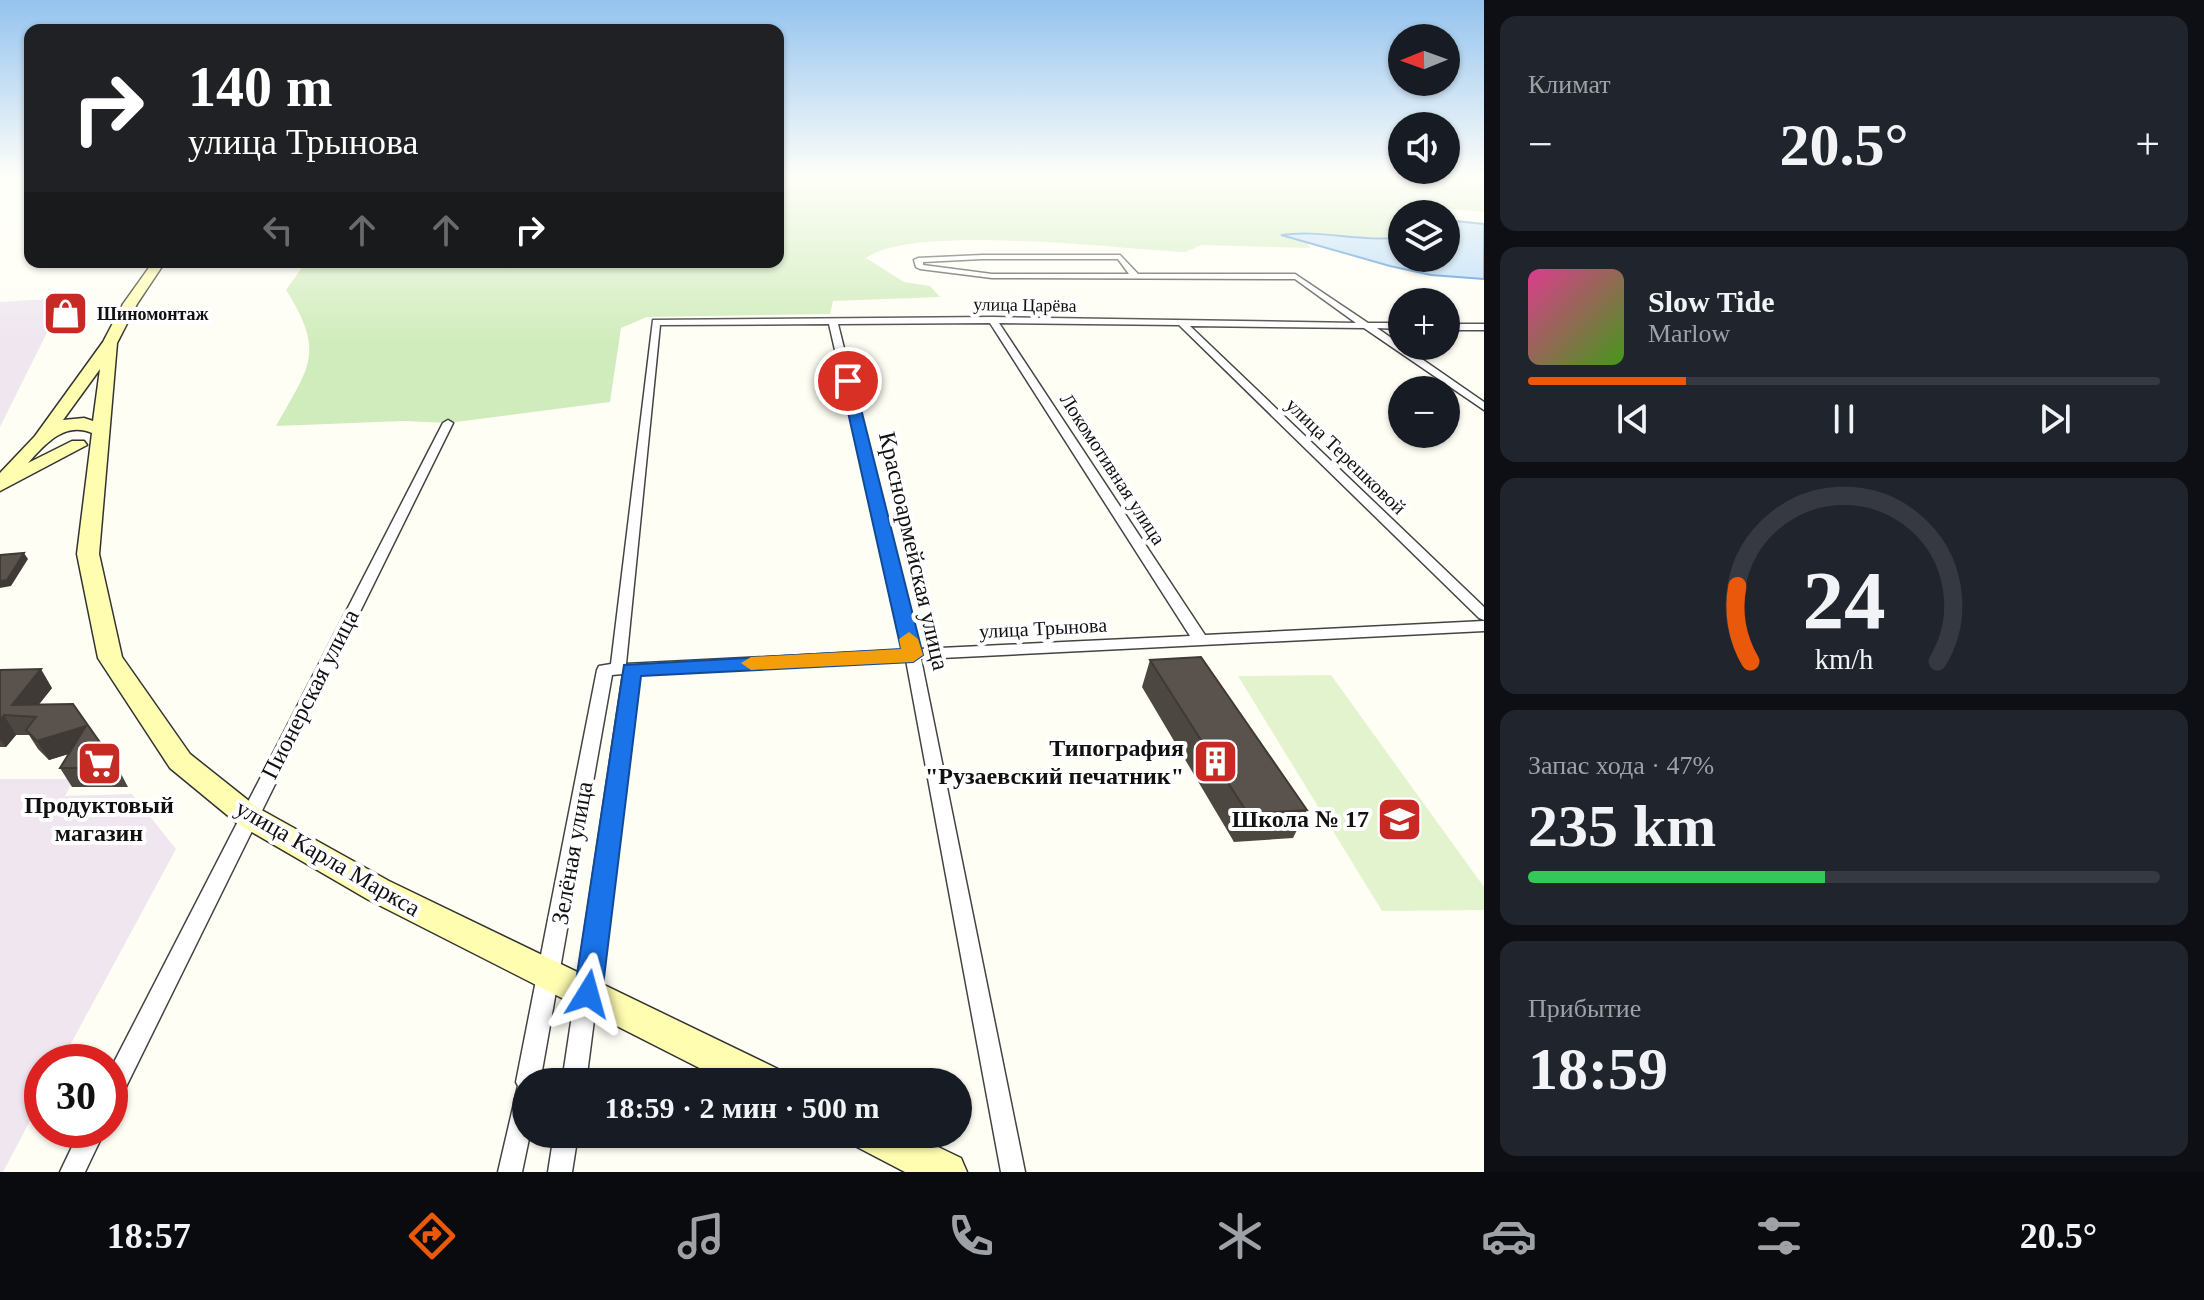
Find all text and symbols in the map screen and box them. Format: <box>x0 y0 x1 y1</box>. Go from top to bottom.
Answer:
north arrow <box>1388 24 1460 96</box>
map controls <box>1388 24 1460 448</box>
icon: right <box>56 56 160 160</box>
text: 140 m <box>188 56 333 118</box>
text: Климат <box>1528 70 1611 99</box>
button: sound <box>1388 112 1460 184</box>
text: 20.5° <box>1780 112 1909 178</box>
text: − <box>1528 120 1553 169</box>
text: + <box>2135 120 2160 169</box>
text: улица Трынова <box>188 122 418 162</box>
button: layers <box>1388 200 1460 272</box>
icon: left <box>256 208 300 252</box>
icon: ahead <box>340 208 384 252</box>
icon: ahead <box>424 208 468 252</box>
icon: right <box>508 208 552 252</box>
text: Slow Tide <box>1648 285 1774 318</box>
button: + <box>1388 288 1460 360</box>
shop icon: Шиномонтаж <box>42 290 90 338</box>
street label: улица Царёва <box>973 294 1077 316</box>
place label: Шиномонтаж <box>97 304 210 324</box>
text: Marlow <box>1648 319 1730 348</box>
pin <box>814 347 882 415</box>
icon: arrive <box>826 359 870 403</box>
button: − <box>1388 376 1460 448</box>
street label: Локомотивная улица <box>1055 389 1170 549</box>
street label: улица Терешковой <box>1281 393 1411 520</box>
icon: previous <box>1611 397 1655 441</box>
icon: pause <box>1822 397 1866 441</box>
icon: next <box>2033 397 2077 441</box>
street label: Красноармейская улица <box>874 429 954 673</box>
text: 24 <box>1802 554 1886 646</box>
street label: Пионерская улица <box>256 605 364 783</box>
street label: улица Трынова <box>978 614 1108 643</box>
text: km/h <box>1815 644 1873 675</box>
place label: Типография "Рузаевский печатник" <box>925 735 1184 789</box>
building icon: Типография "Рузаевский печатник" <box>1191 738 1239 786</box>
supermarket icon: Продуктовый магазин <box>75 739 123 787</box>
text: Запас хода · 47% <box>1528 751 1714 780</box>
street label: Зелёная улица <box>547 779 597 927</box>
place label: Продуктовый магазин <box>24 792 174 846</box>
text: 235 km <box>1528 793 1716 859</box>
street label: улица Карла Маркса <box>231 795 425 922</box>
school or university icon: Школа № 17 <box>1376 795 1424 843</box>
place label: Школа № 17 <box>1232 806 1369 832</box>
position arrow <box>546 952 630 1036</box>
text: Прибытие <box>1528 994 1641 1023</box>
text: 18:59 <box>1528 1036 1668 1102</box>
speed limit sign: 30 <box>24 1044 128 1148</box>
text: 18:59 · 2 мин · 500 m <box>605 1091 880 1124</box>
icon: directions <box>404 1208 460 1264</box>
icon: music <box>673 1208 729 1264</box>
icon: phone <box>943 1208 999 1264</box>
icon: climate <box>1212 1208 1268 1264</box>
icon: car <box>1481 1208 1537 1264</box>
icon: filters <box>1751 1208 1807 1264</box>
text: 18:57 <box>107 1216 191 1256</box>
text: 20.5° <box>2020 1216 2097 1256</box>

